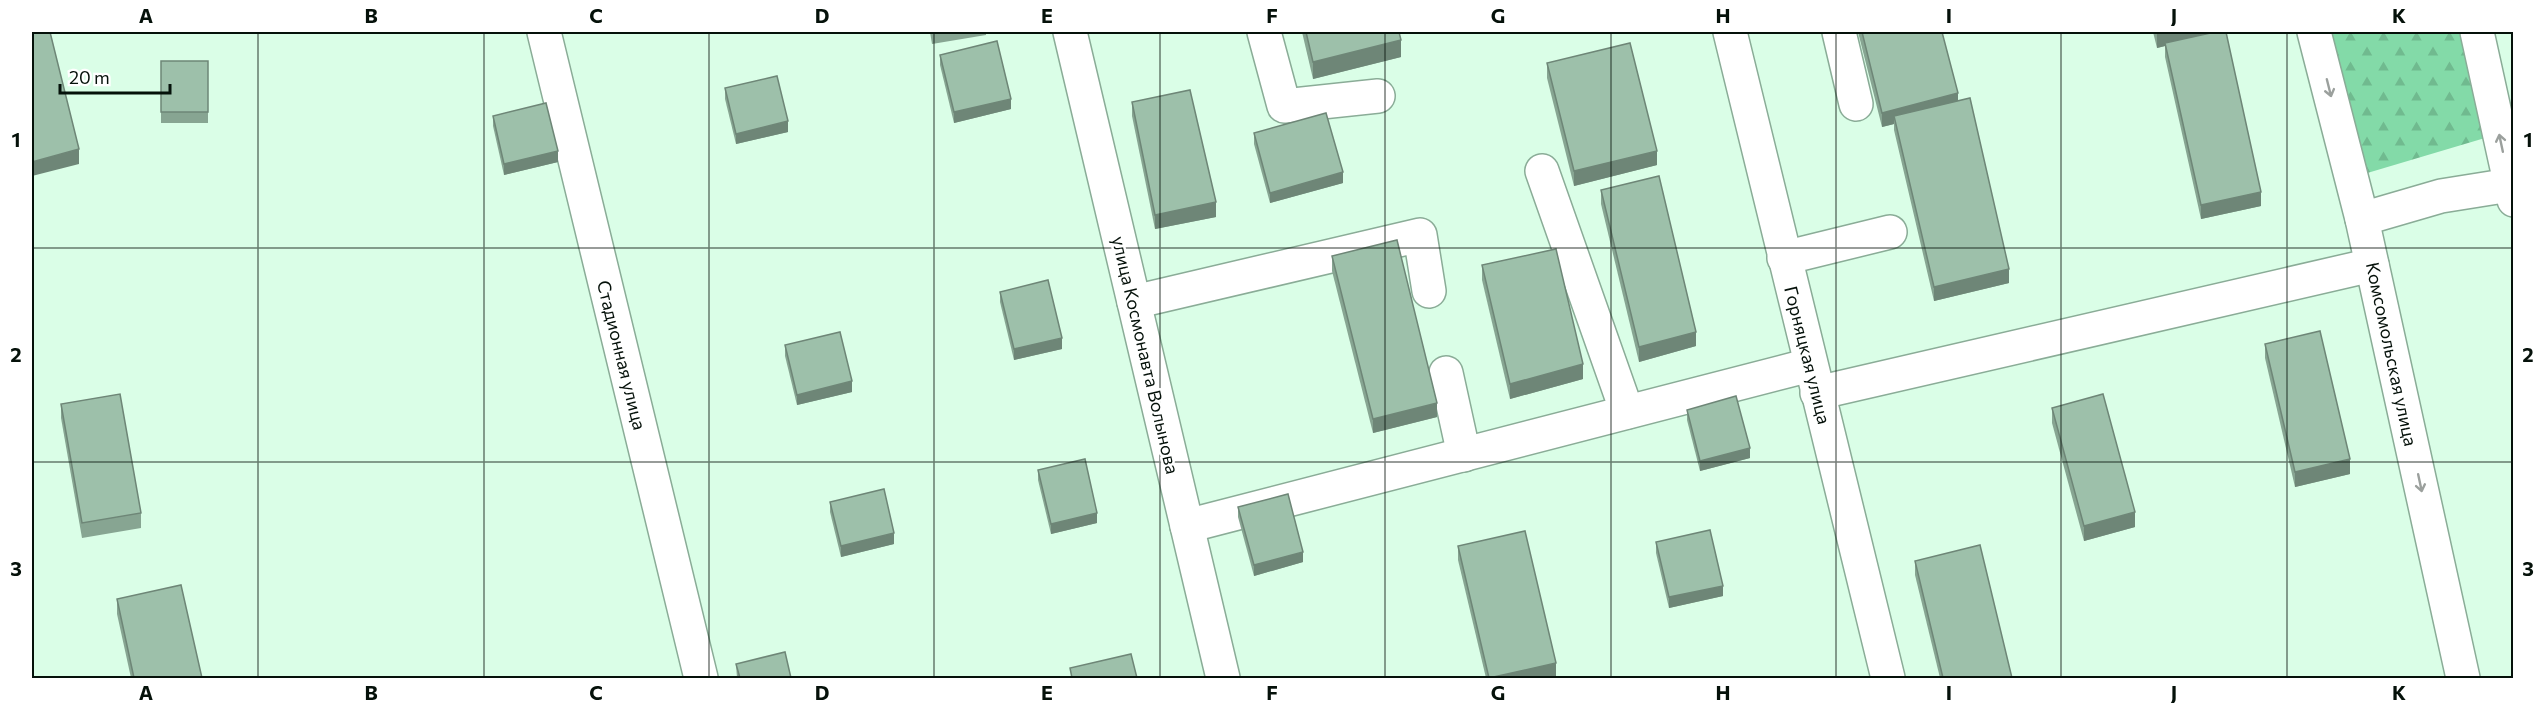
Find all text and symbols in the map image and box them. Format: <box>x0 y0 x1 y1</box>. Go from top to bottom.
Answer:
text: A <box>139 3 153 27</box>
text: B <box>364 3 378 27</box>
text: C <box>589 3 603 27</box>
text: D <box>815 3 829 27</box>
text: E <box>1041 3 1053 27</box>
text: F <box>1266 3 1278 27</box>
text: G <box>1491 3 1505 27</box>
text: H <box>1716 3 1731 27</box>
text: I <box>1946 3 1952 27</box>
text: J <box>2171 3 2177 27</box>
text: K <box>2392 3 2406 27</box>
scale bar <box>60 57 170 95</box>
text: 20 m <box>69 66 110 88</box>
one-way arrow <box>2323 78 2335 97</box>
text: 1 <box>11 127 21 151</box>
text: 1 <box>2523 127 2533 151</box>
one-way arrow <box>2495 133 2506 153</box>
street label: улица Космонавта Волынова <box>1108 234 1184 476</box>
street label: Комсомольская улица <box>2362 260 2422 448</box>
street label: Стадионная улица <box>593 278 651 432</box>
street label: Горняцкая улица <box>1780 284 1836 426</box>
text: 2 <box>10 342 22 366</box>
text: 2 <box>2522 342 2534 366</box>
one-way arrow <box>2415 472 2426 492</box>
text: 3 <box>10 556 22 580</box>
text: 3 <box>2522 556 2534 580</box>
text: A <box>139 680 153 704</box>
text: B <box>364 680 378 704</box>
text: C <box>589 680 603 704</box>
text: D <box>815 680 829 704</box>
text: E <box>1041 680 1053 704</box>
text: F <box>1266 680 1278 704</box>
text: G <box>1491 680 1505 704</box>
text: H <box>1716 680 1731 704</box>
text: I <box>1946 680 1952 704</box>
text: J <box>2171 680 2177 704</box>
text: K <box>2392 680 2406 704</box>

